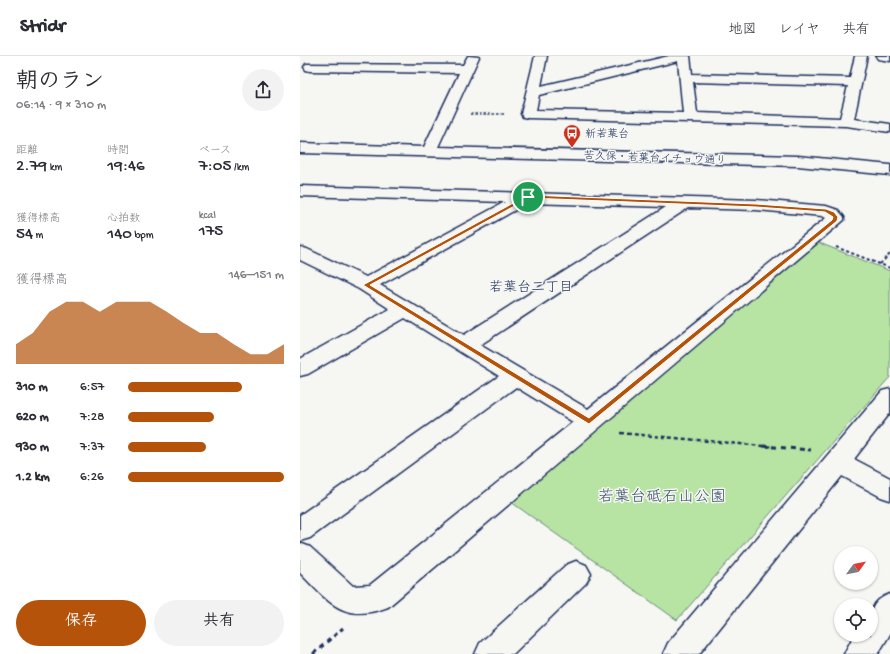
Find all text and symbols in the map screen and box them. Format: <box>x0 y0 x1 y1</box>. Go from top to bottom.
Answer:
text: Stridr <box>20 16 65 39</box>
text: 地図 <box>729 22 757 39</box>
text: レイヤ <box>779 22 820 39</box>
text: 共有 <box>842 22 870 39</box>
button: share <box>242 69 284 111</box>
text: 朝のラン <box>16 70 104 96</box>
text: 06:14 · 9 × 310 m <box>16 98 106 113</box>
bus stop icon: 新若葉台 <box>562 123 582 148</box>
place label: 新若葉台 <box>585 128 629 141</box>
text: 距離 <box>16 145 38 157</box>
text: 時間 <box>107 145 129 157</box>
text: ペース <box>199 145 231 157</box>
street label: 苦久保・若葉台イチョウ通り <box>583 150 727 167</box>
text: 2.79 <box>16 157 47 177</box>
text: 19:46 <box>107 157 145 177</box>
text: 7:05 <box>199 157 231 177</box>
text: km <box>47 162 62 174</box>
text: /km <box>231 162 249 174</box>
pin <box>511 180 545 214</box>
icon: arrive <box>517 186 539 208</box>
text: kcal <box>199 210 216 222</box>
text: 獲得標高 <box>16 213 60 225</box>
text: 心拍数 <box>107 213 140 225</box>
text: 175 <box>199 222 223 242</box>
text: 54 <box>16 225 33 245</box>
text: 140 <box>107 225 132 245</box>
text: m <box>33 230 43 242</box>
text: bpm <box>132 230 154 242</box>
text: 146–151 m <box>228 268 284 283</box>
text: 獲得標高 <box>16 273 68 288</box>
district label: 若葉台二丁目 <box>489 280 573 297</box>
text: 310 m <box>16 380 48 395</box>
text: 6:57 <box>80 380 104 395</box>
text: 620 m <box>16 410 49 425</box>
text: 7:28 <box>80 410 104 425</box>
text: 930 m <box>16 440 49 455</box>
text: 7:37 <box>80 440 104 455</box>
text: 1.2 km <box>16 470 50 485</box>
text: 6:26 <box>80 470 104 485</box>
park label: 若葉台砥石山公園 <box>598 487 726 508</box>
north arrow <box>834 546 878 590</box>
map controls <box>834 546 878 642</box>
button: locate <box>834 598 878 642</box>
button: 保存 <box>16 600 146 646</box>
button: 共有 <box>154 600 284 646</box>

